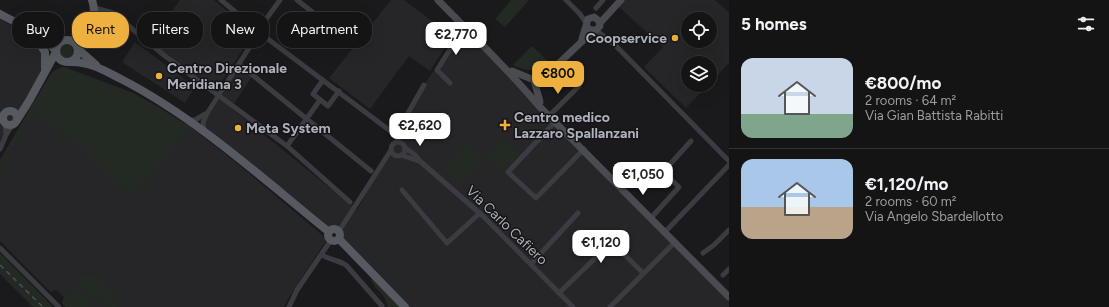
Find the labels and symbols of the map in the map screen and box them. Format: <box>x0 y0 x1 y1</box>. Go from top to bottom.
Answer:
pin: €2,770 <box>423 22 489 56</box>
place label: Coopservice <box>586 30 667 47</box>
marker: Coopservice <box>670 33 680 43</box>
place label: Centro Direzionale Meridiana 3 <box>167 60 287 93</box>
pin: €800 <box>534 61 582 95</box>
marker: Centro Direzionale Meridiana 3 <box>154 71 164 81</box>
place label: Centro medico Lazzaro Spallanzani <box>514 109 639 142</box>
pin: €2,620 <box>387 113 453 147</box>
marker: Centro medico Lazzaro Spallanzani <box>499 119 511 131</box>
place label: Meta System <box>246 120 331 137</box>
marker: Meta System <box>233 123 243 133</box>
pin: €1,050 <box>610 162 676 196</box>
street label: Via Carlo Cafiero <box>463 182 551 268</box>
pin: €1,120 <box>568 230 634 264</box>

